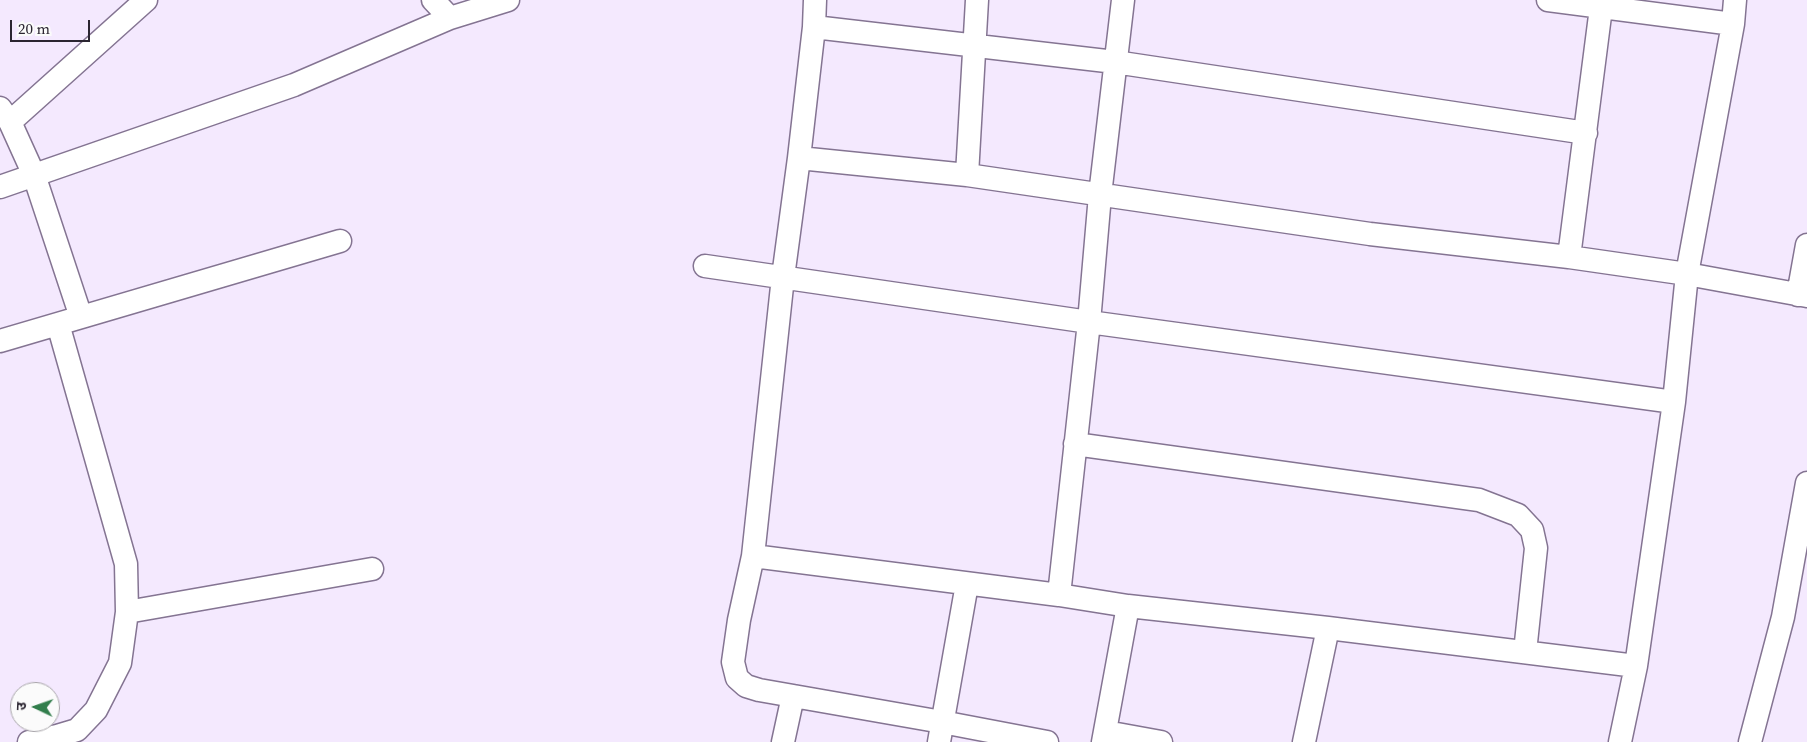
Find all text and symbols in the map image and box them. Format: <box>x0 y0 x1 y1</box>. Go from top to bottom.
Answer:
scale bar <box>12 10 92 42</box>
text: 20 m <box>18 18 50 39</box>
north arrow <box>10 682 60 732</box>
text: उ <box>11 702 31 711</box>

